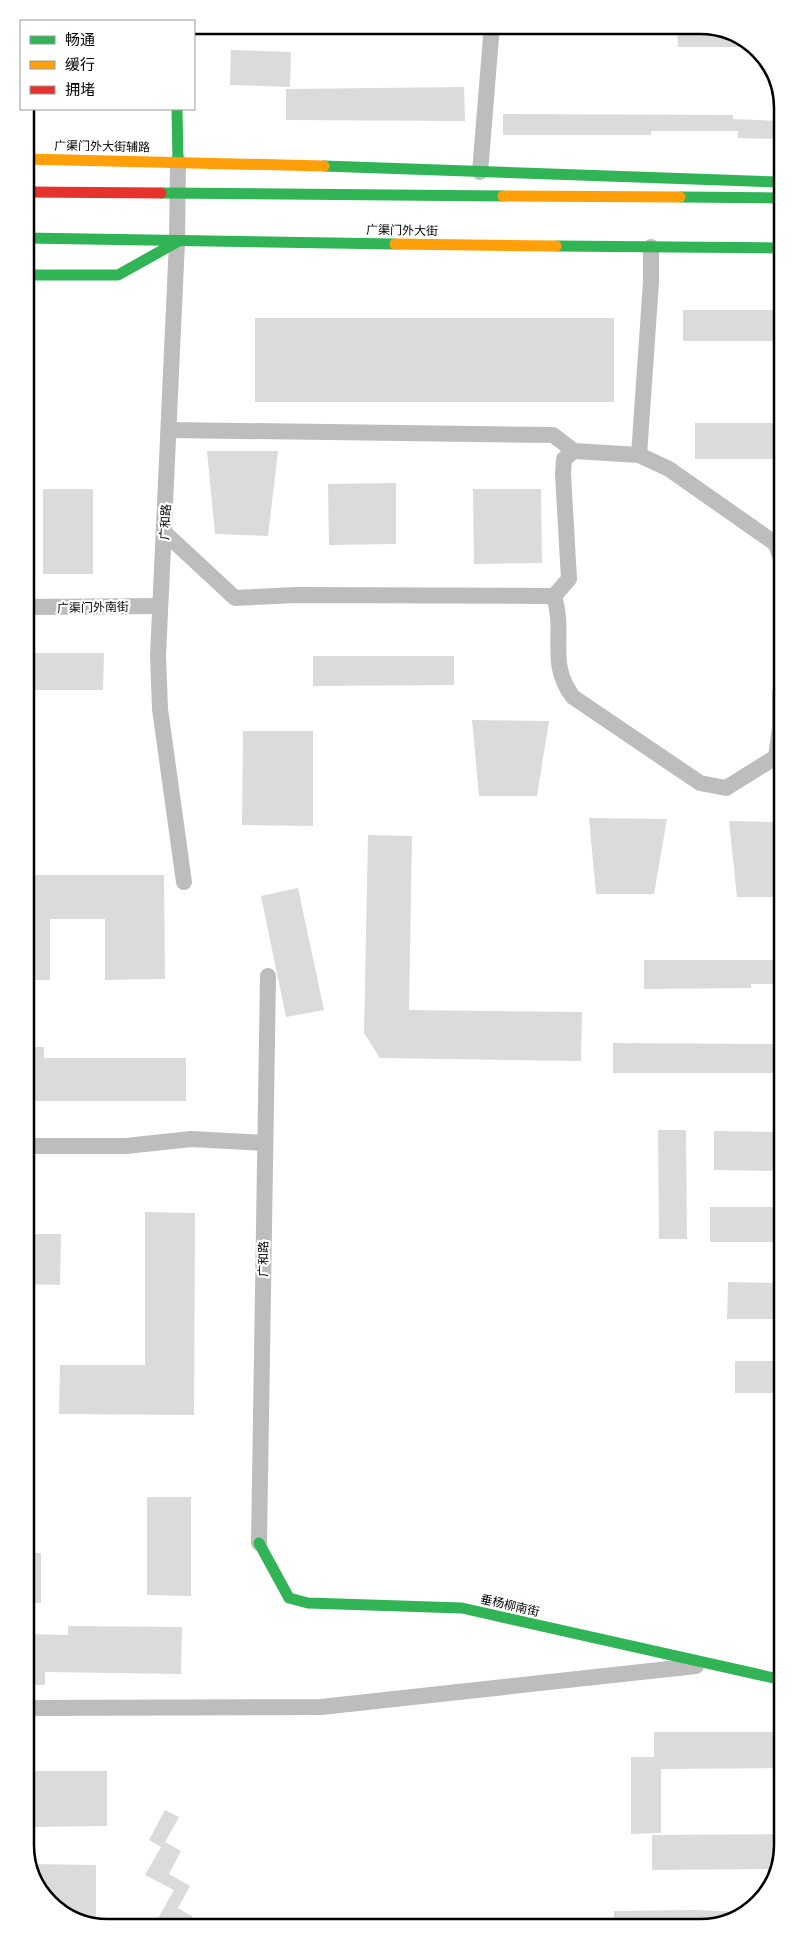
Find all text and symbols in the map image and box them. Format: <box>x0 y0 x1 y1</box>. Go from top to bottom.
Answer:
legend <box>20 20 195 110</box>
text: 畅通 <box>65 30 95 49</box>
text: 缓行 <box>65 55 95 74</box>
text: 拥堵 <box>65 80 95 99</box>
street label: 广渠门外大街辅路 <box>54 138 150 154</box>
street label: 广渠门外大街 <box>366 222 438 238</box>
street label: 广和路 <box>157 504 173 540</box>
street label: 广渠门外南街 <box>57 599 129 615</box>
street label: 广和路 <box>255 1241 271 1277</box>
street label: 垂杨柳南街 <box>479 1591 541 1619</box>

